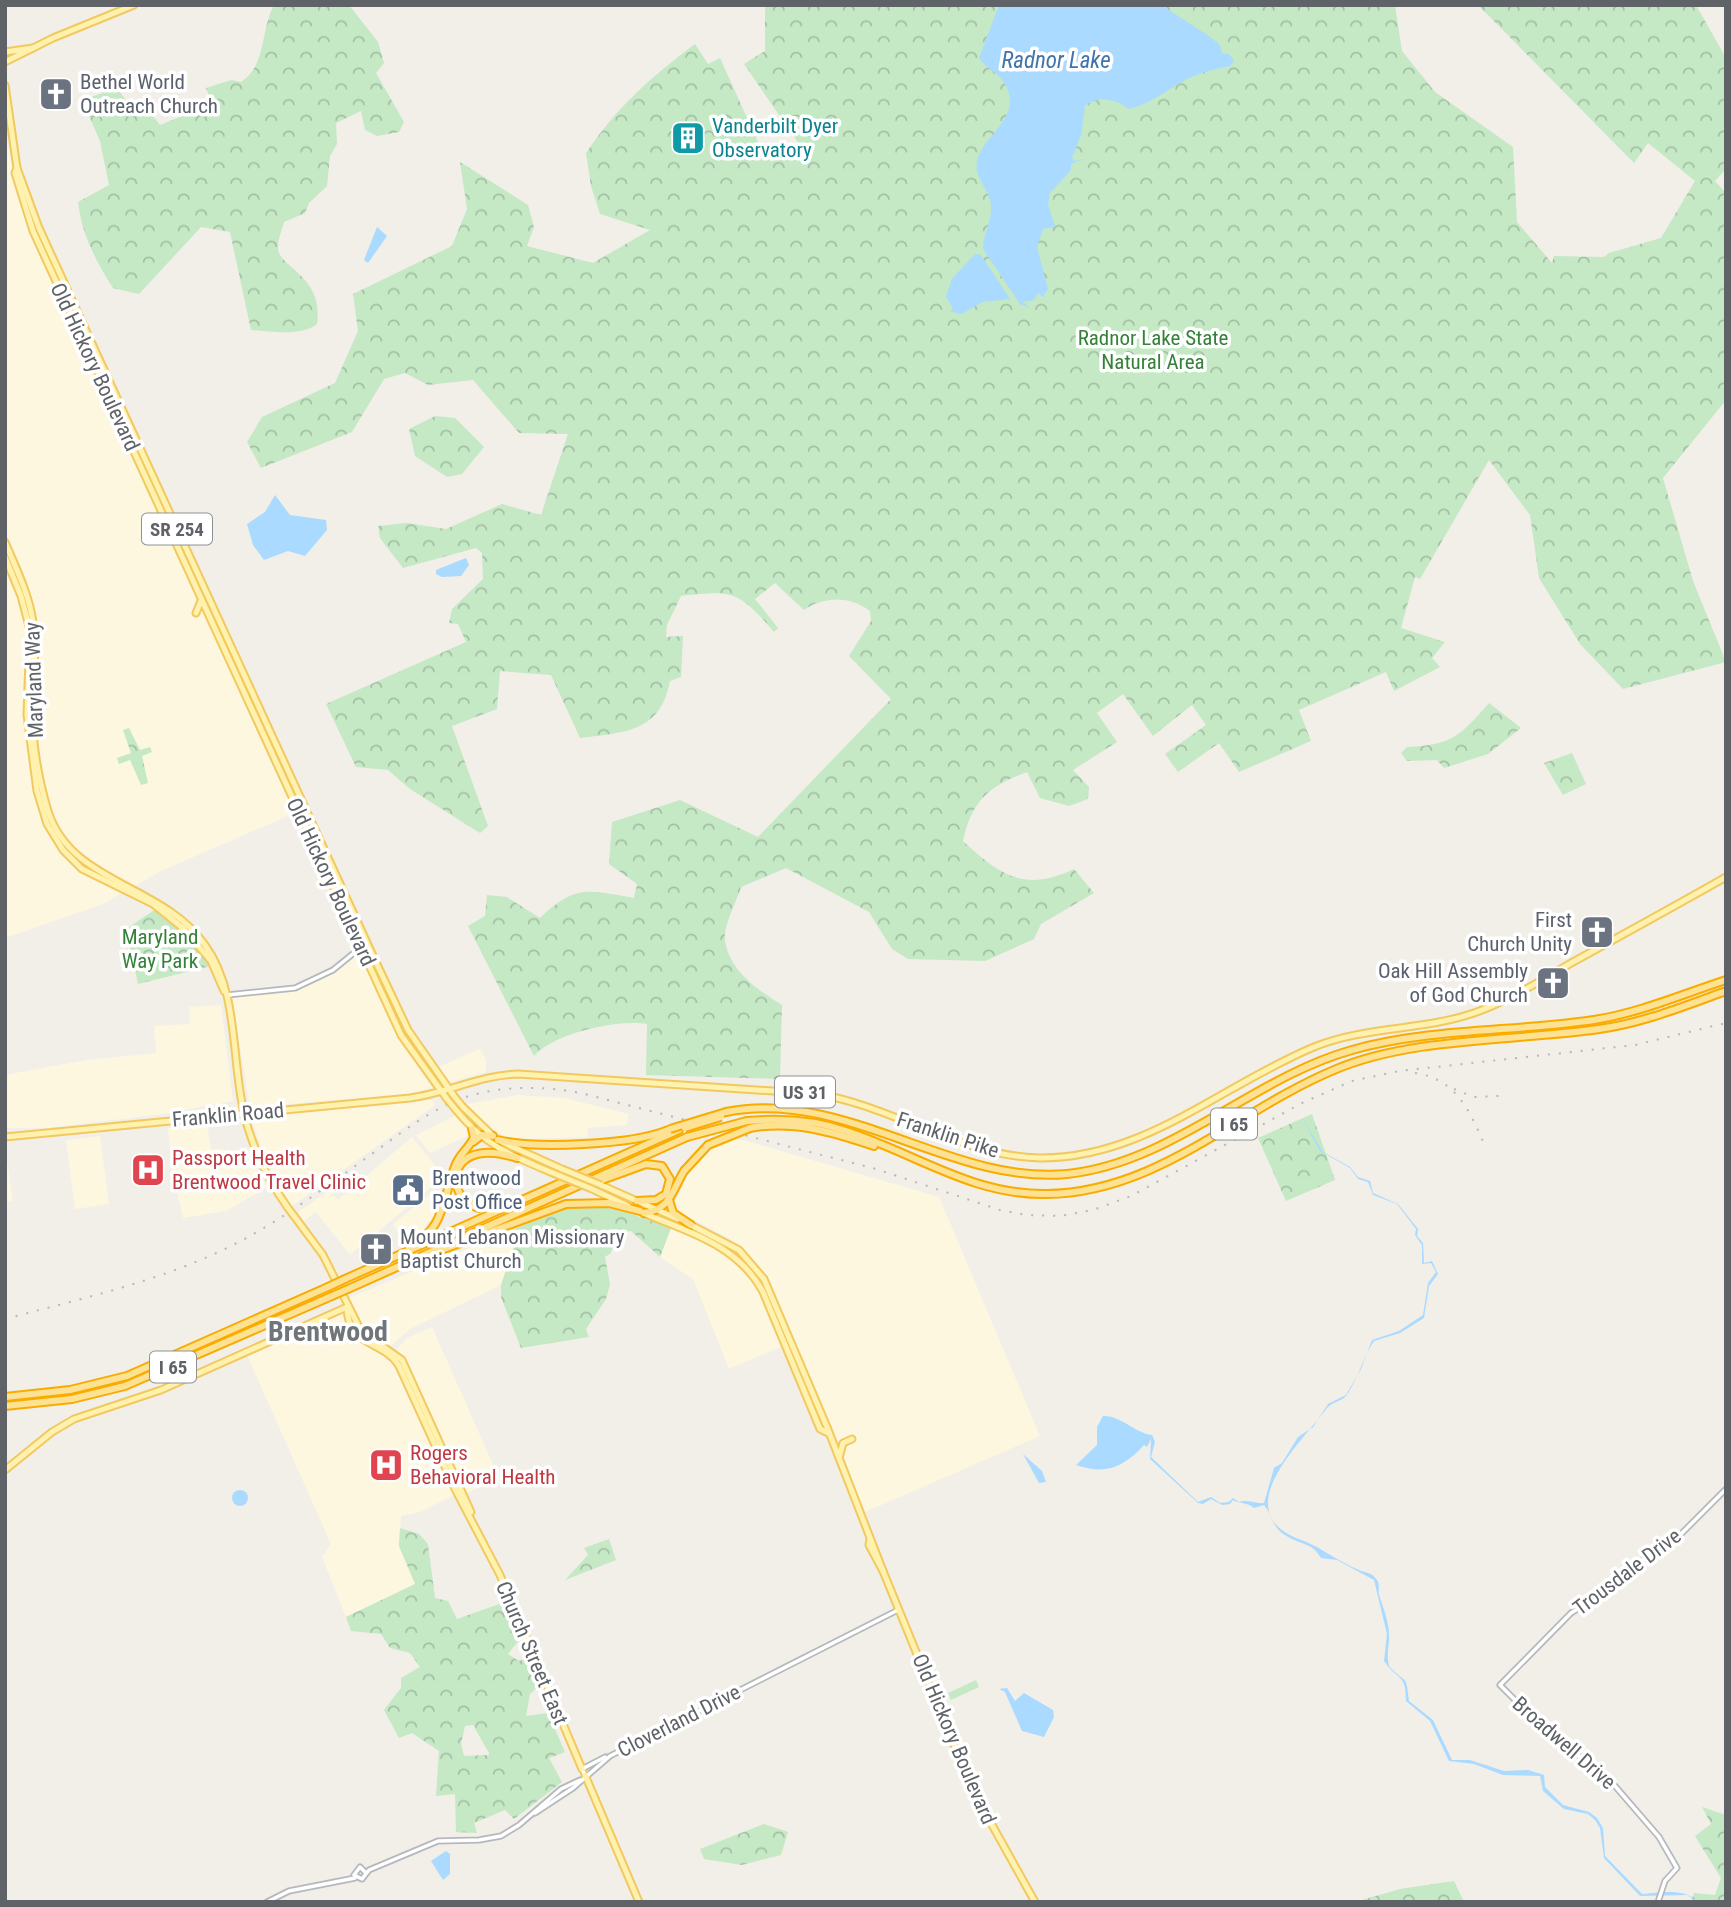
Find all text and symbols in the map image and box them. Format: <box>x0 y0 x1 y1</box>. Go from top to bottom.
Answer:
water label: Radnor Lake <box>1001 47 1111 74</box>
place label: Bethel World Outreach Church <box>80 70 218 118</box>
church icon: Bethel World Outreach Church <box>37 75 75 113</box>
place label: Vanderbilt Dyer Observatory <box>712 114 838 162</box>
building icon: Vanderbilt Dyer Observatory <box>669 119 707 157</box>
street label: Old Hickory Boulevard <box>46 279 144 455</box>
park label: Radnor Lake State Natural Area <box>1078 326 1229 374</box>
road number: SR 254 <box>142 514 212 544</box>
street label: Maryland Way <box>20 621 48 738</box>
street label: Old Hickory Boulevard <box>282 794 380 970</box>
place label: First Church Unity <box>1467 908 1572 956</box>
church icon: First Church Unity <box>1578 913 1616 951</box>
park label: Maryland Way Park <box>122 925 199 973</box>
place label: Oak Hill Assembly of God Church <box>1378 959 1528 1007</box>
church icon: Oak Hill Assembly of God Church <box>1534 964 1572 1002</box>
road number: US 31 <box>775 1076 835 1108</box>
street label: Franklin Road <box>171 1098 285 1132</box>
street label: Franklin Pike <box>894 1107 1002 1163</box>
road number: I 65 <box>1211 1108 1257 1140</box>
place label: Passport Health Brentwood Travel Clinic <box>172 1146 366 1194</box>
hospital icon: Passport Health Brentwood Travel Clinic <box>129 1151 167 1189</box>
place label: Brentwood Post Office <box>432 1166 523 1214</box>
public building icon: Brentwood Post Office <box>389 1171 427 1209</box>
place label: Mount Lebanon Missionary Baptist Church <box>400 1225 625 1273</box>
church icon: Mount Lebanon Missionary Baptist Church <box>357 1230 395 1268</box>
district label: Brentwood <box>268 1315 388 1348</box>
road number: I 65 <box>150 1352 196 1382</box>
place label: Rogers Behavioral Health <box>410 1441 555 1489</box>
hospital icon: Rogers Behavioral Health <box>367 1446 405 1484</box>
street label: Trousdale Drive <box>1568 1524 1686 1620</box>
street label: Church Street East <box>491 1578 573 1728</box>
street label: Old Hickory Boulevard <box>907 1650 1001 1828</box>
street label: Cloverland Drive <box>614 1680 744 1762</box>
street label: Broadwell Drive <box>1508 1692 1620 1794</box>

